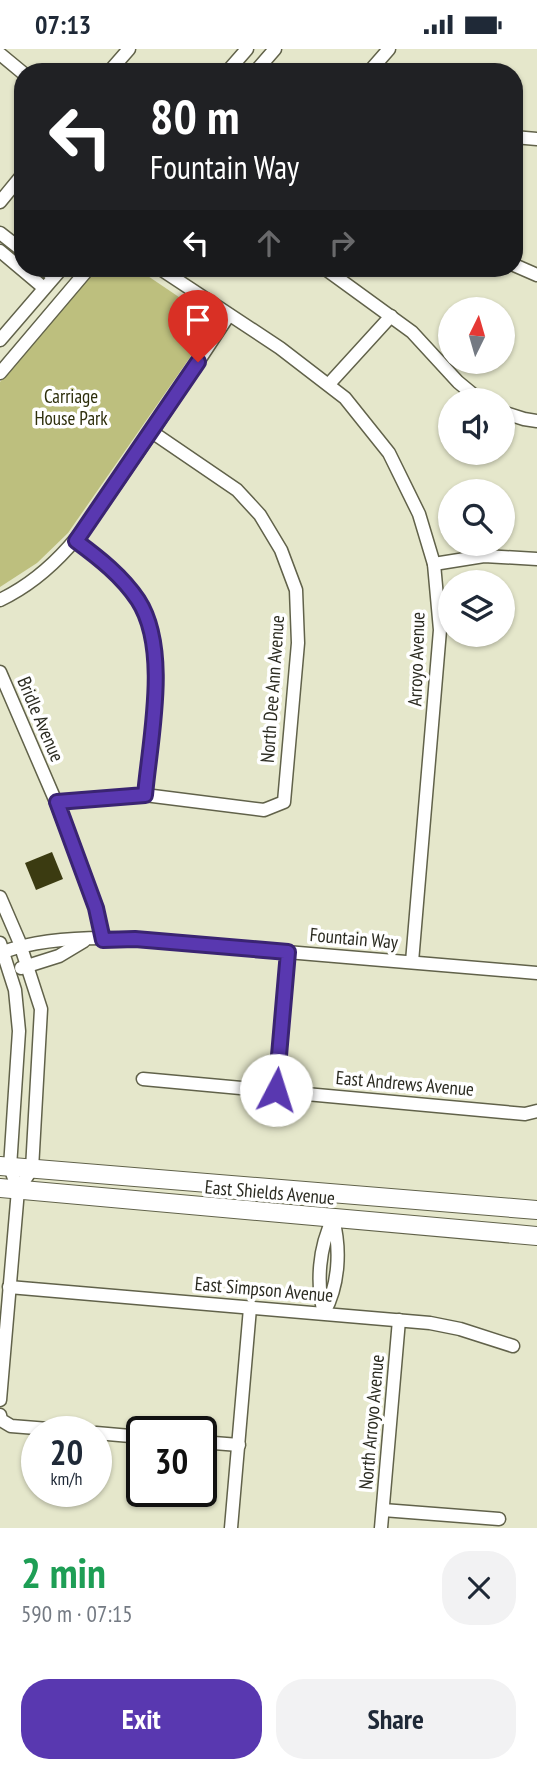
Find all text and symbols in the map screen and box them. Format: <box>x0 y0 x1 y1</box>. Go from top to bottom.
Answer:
text: 07:13 <box>35 8 91 41</box>
text: 80 m <box>150 84 239 148</box>
icon: left <box>35 91 126 182</box>
text: Fountain Way <box>150 146 299 188</box>
icon: left <box>177 224 215 262</box>
icon: ahead <box>250 224 288 262</box>
icon: right <box>323 224 361 262</box>
pin <box>168 290 228 362</box>
north arrow <box>438 297 514 375</box>
map controls <box>438 297 515 647</box>
icon: arrive <box>179 301 217 339</box>
park label: Carriage House Park <box>34 384 108 430</box>
button: sound <box>438 388 515 465</box>
button: search <box>438 479 515 556</box>
button: layers <box>438 570 515 647</box>
street label: Arroyo Avenue <box>402 611 430 707</box>
street label: North Dee Ann Avenue <box>255 614 289 764</box>
street label: Bridle Avenue <box>12 673 70 765</box>
street label: Fountain Way <box>309 922 400 954</box>
position arrow <box>239 1053 313 1127</box>
street label: East Andrews Avenue <box>335 1065 475 1101</box>
street label: East Shields Avenue <box>204 1174 336 1210</box>
street label: East Simpson Avenue <box>194 1271 334 1307</box>
street label: North Arroyo Avenue <box>353 1353 389 1491</box>
speed limit sign: 30 <box>126 1416 217 1507</box>
text: 20 <box>50 1429 83 1475</box>
text: km/h <box>51 1467 82 1490</box>
text: 2 min <box>21 1545 106 1600</box>
button: close <box>442 1551 516 1625</box>
text: 590 m · 07:15 <box>21 1599 133 1628</box>
button: Exit <box>21 1679 262 1759</box>
button: Share <box>276 1679 516 1759</box>

